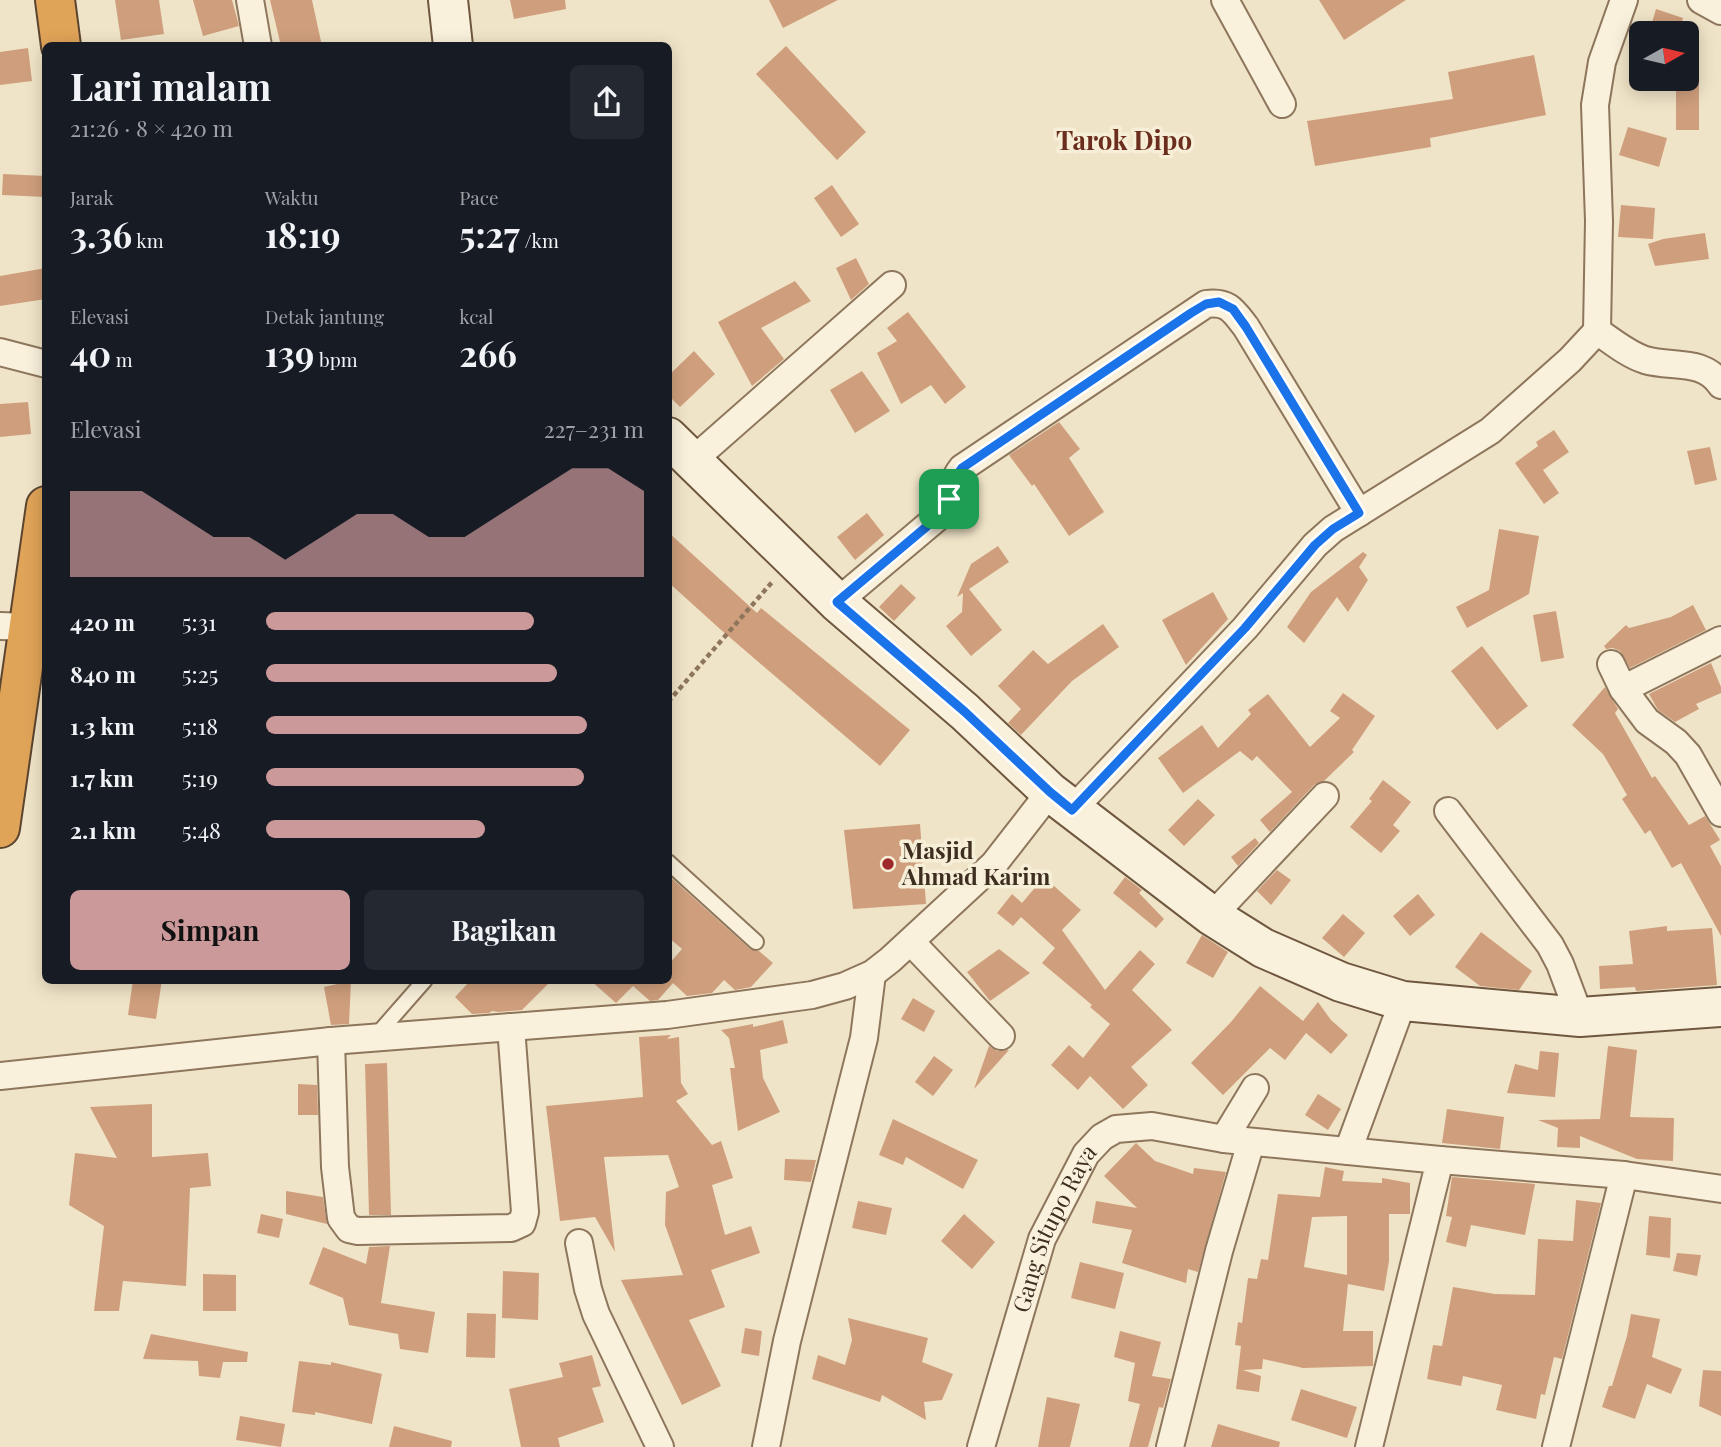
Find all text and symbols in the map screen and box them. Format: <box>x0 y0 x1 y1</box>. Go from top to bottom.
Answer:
north arrow <box>1629 21 1699 91</box>
map controls <box>1629 21 1699 91</box>
text: Lari malam <box>70 60 271 111</box>
button: share <box>570 65 644 139</box>
text: 21:26 · 8 × 420 m <box>70 112 233 143</box>
district label: Tarok Dipo <box>1056 122 1192 157</box>
text: Jarak <box>70 184 114 210</box>
text: Waktu <box>265 184 319 210</box>
text: Pace <box>459 184 499 210</box>
text: 3.36 <box>70 210 132 257</box>
text: 18:19 <box>265 210 341 257</box>
text: 5:27 <box>459 210 520 257</box>
text: km <box>132 227 164 253</box>
text: /km <box>520 227 559 253</box>
text: Elevasi <box>70 303 129 329</box>
text: Detak jantung <box>265 303 384 329</box>
text: kcal <box>459 303 493 329</box>
text: 40 <box>70 329 111 376</box>
text: 139 <box>265 329 314 376</box>
text: 266 <box>459 329 517 376</box>
text: m <box>111 346 133 372</box>
text: bpm <box>314 346 358 372</box>
text: Elevasi <box>70 413 141 444</box>
text: 227–231 m <box>544 413 644 444</box>
pin <box>919 469 979 529</box>
icon: arrive <box>930 480 968 518</box>
text: 420 m <box>70 606 135 637</box>
text: 5:31 <box>182 606 217 637</box>
text: 840 m <box>70 658 136 689</box>
text: 5:25 <box>182 658 218 689</box>
text: 1.3 km <box>70 710 135 741</box>
text: 5:18 <box>182 710 218 741</box>
text: 1.7 km <box>70 762 134 793</box>
text: 5:19 <box>182 762 218 793</box>
text: 2.1 km <box>70 814 136 845</box>
text: 5:48 <box>182 814 221 845</box>
place label: Masjid Ahmad Karim <box>901 834 1050 891</box>
marker: Masjid Ahmad Karim <box>880 856 896 872</box>
button: Simpan <box>70 890 350 970</box>
button: Bagikan <box>364 890 644 970</box>
street label: Gang Situpo Raya <box>1004 1136 1103 1316</box>

